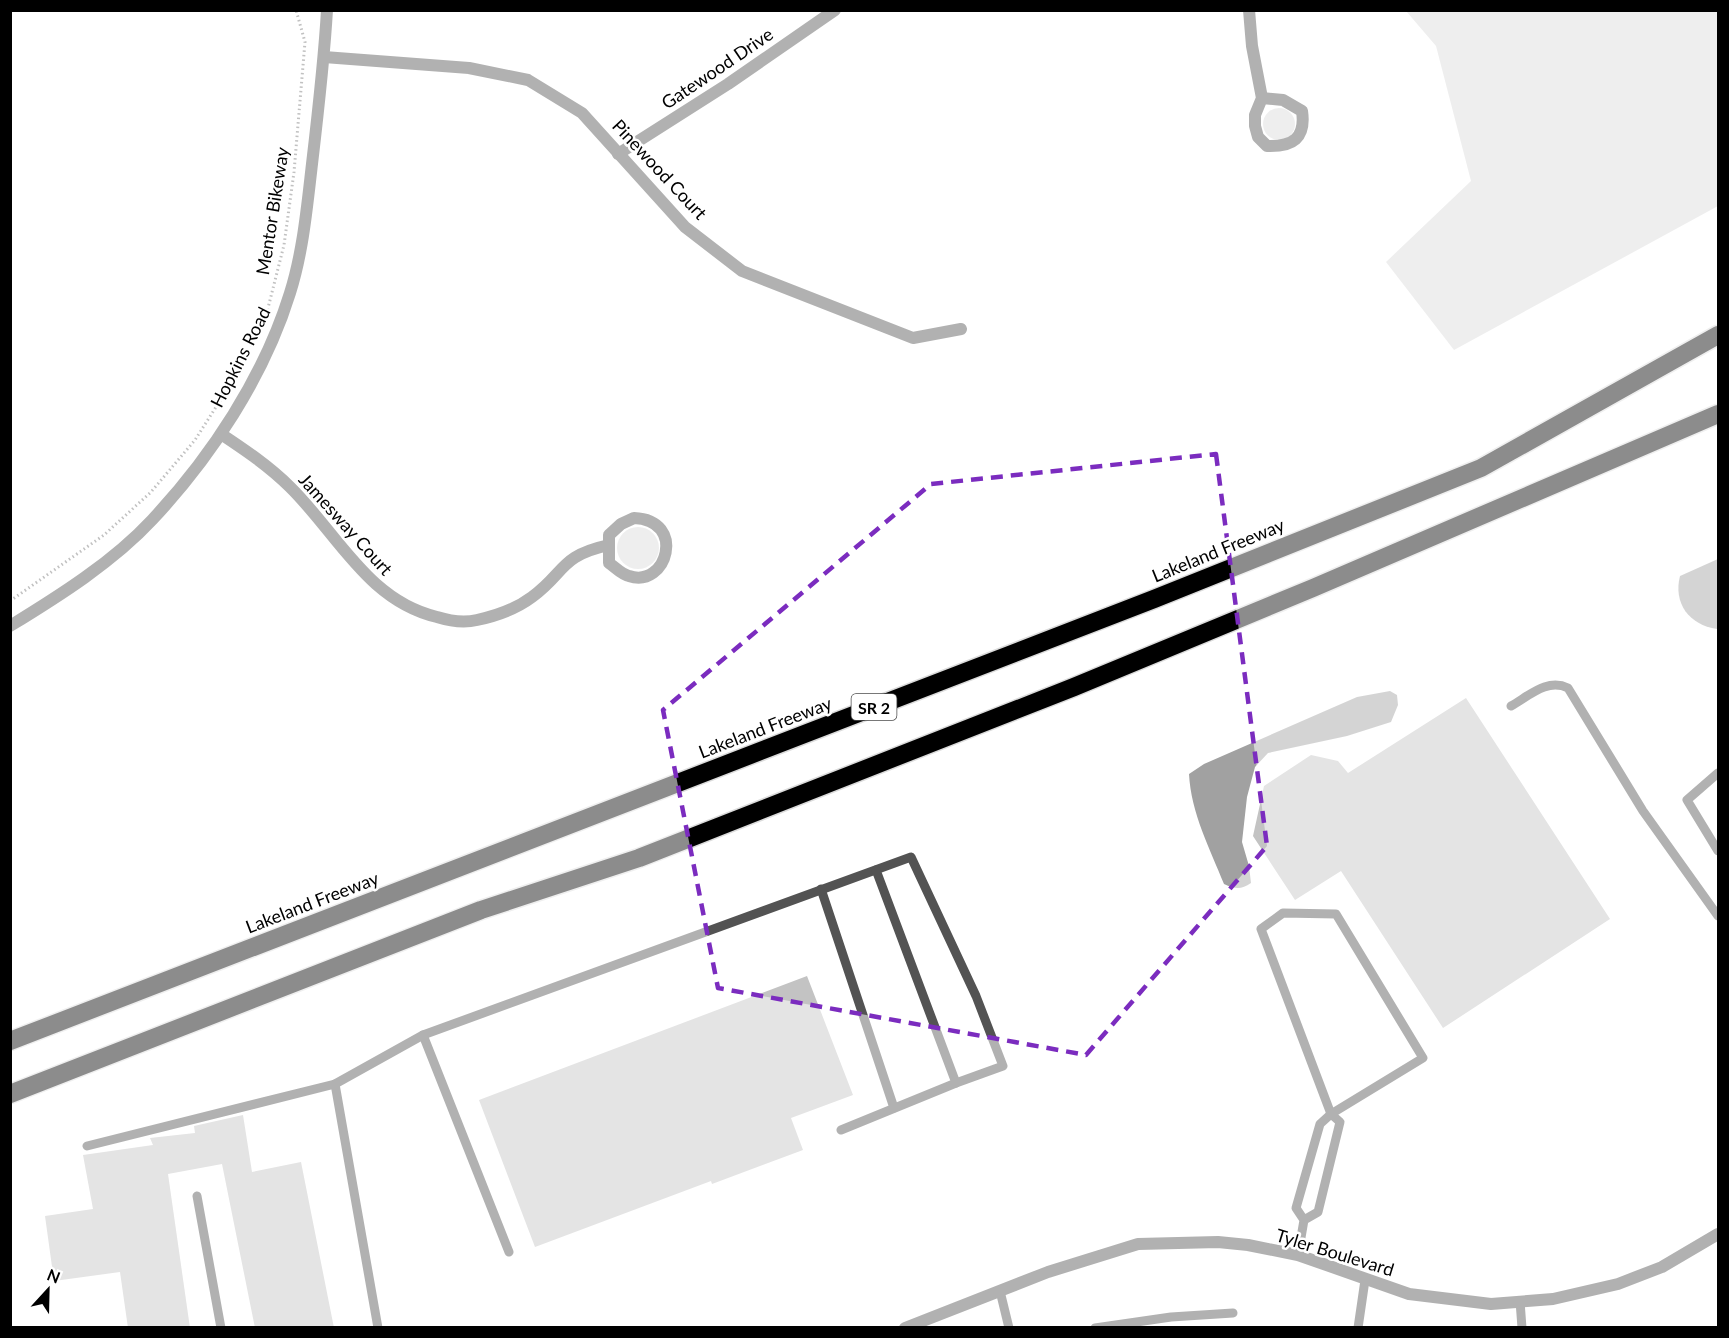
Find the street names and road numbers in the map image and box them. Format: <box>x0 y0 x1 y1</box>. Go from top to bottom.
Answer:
street label: Gatewood Drive <box>657 23 777 113</box>
street label: Pinewood Court <box>608 114 712 224</box>
street label: Mentor Bikeway <box>251 145 293 276</box>
street label: Hopkins Road <box>205 303 275 411</box>
street label: Jamesway Court <box>294 468 398 580</box>
street label: Lakeland Freeway <box>1149 513 1288 587</box>
street label: Lakeland Freeway <box>695 691 835 763</box>
road number: SR 2 <box>852 694 896 720</box>
street label: Lakeland Freeway <box>242 866 382 938</box>
street label: Tyler Boulevard <box>1273 1224 1397 1280</box>

